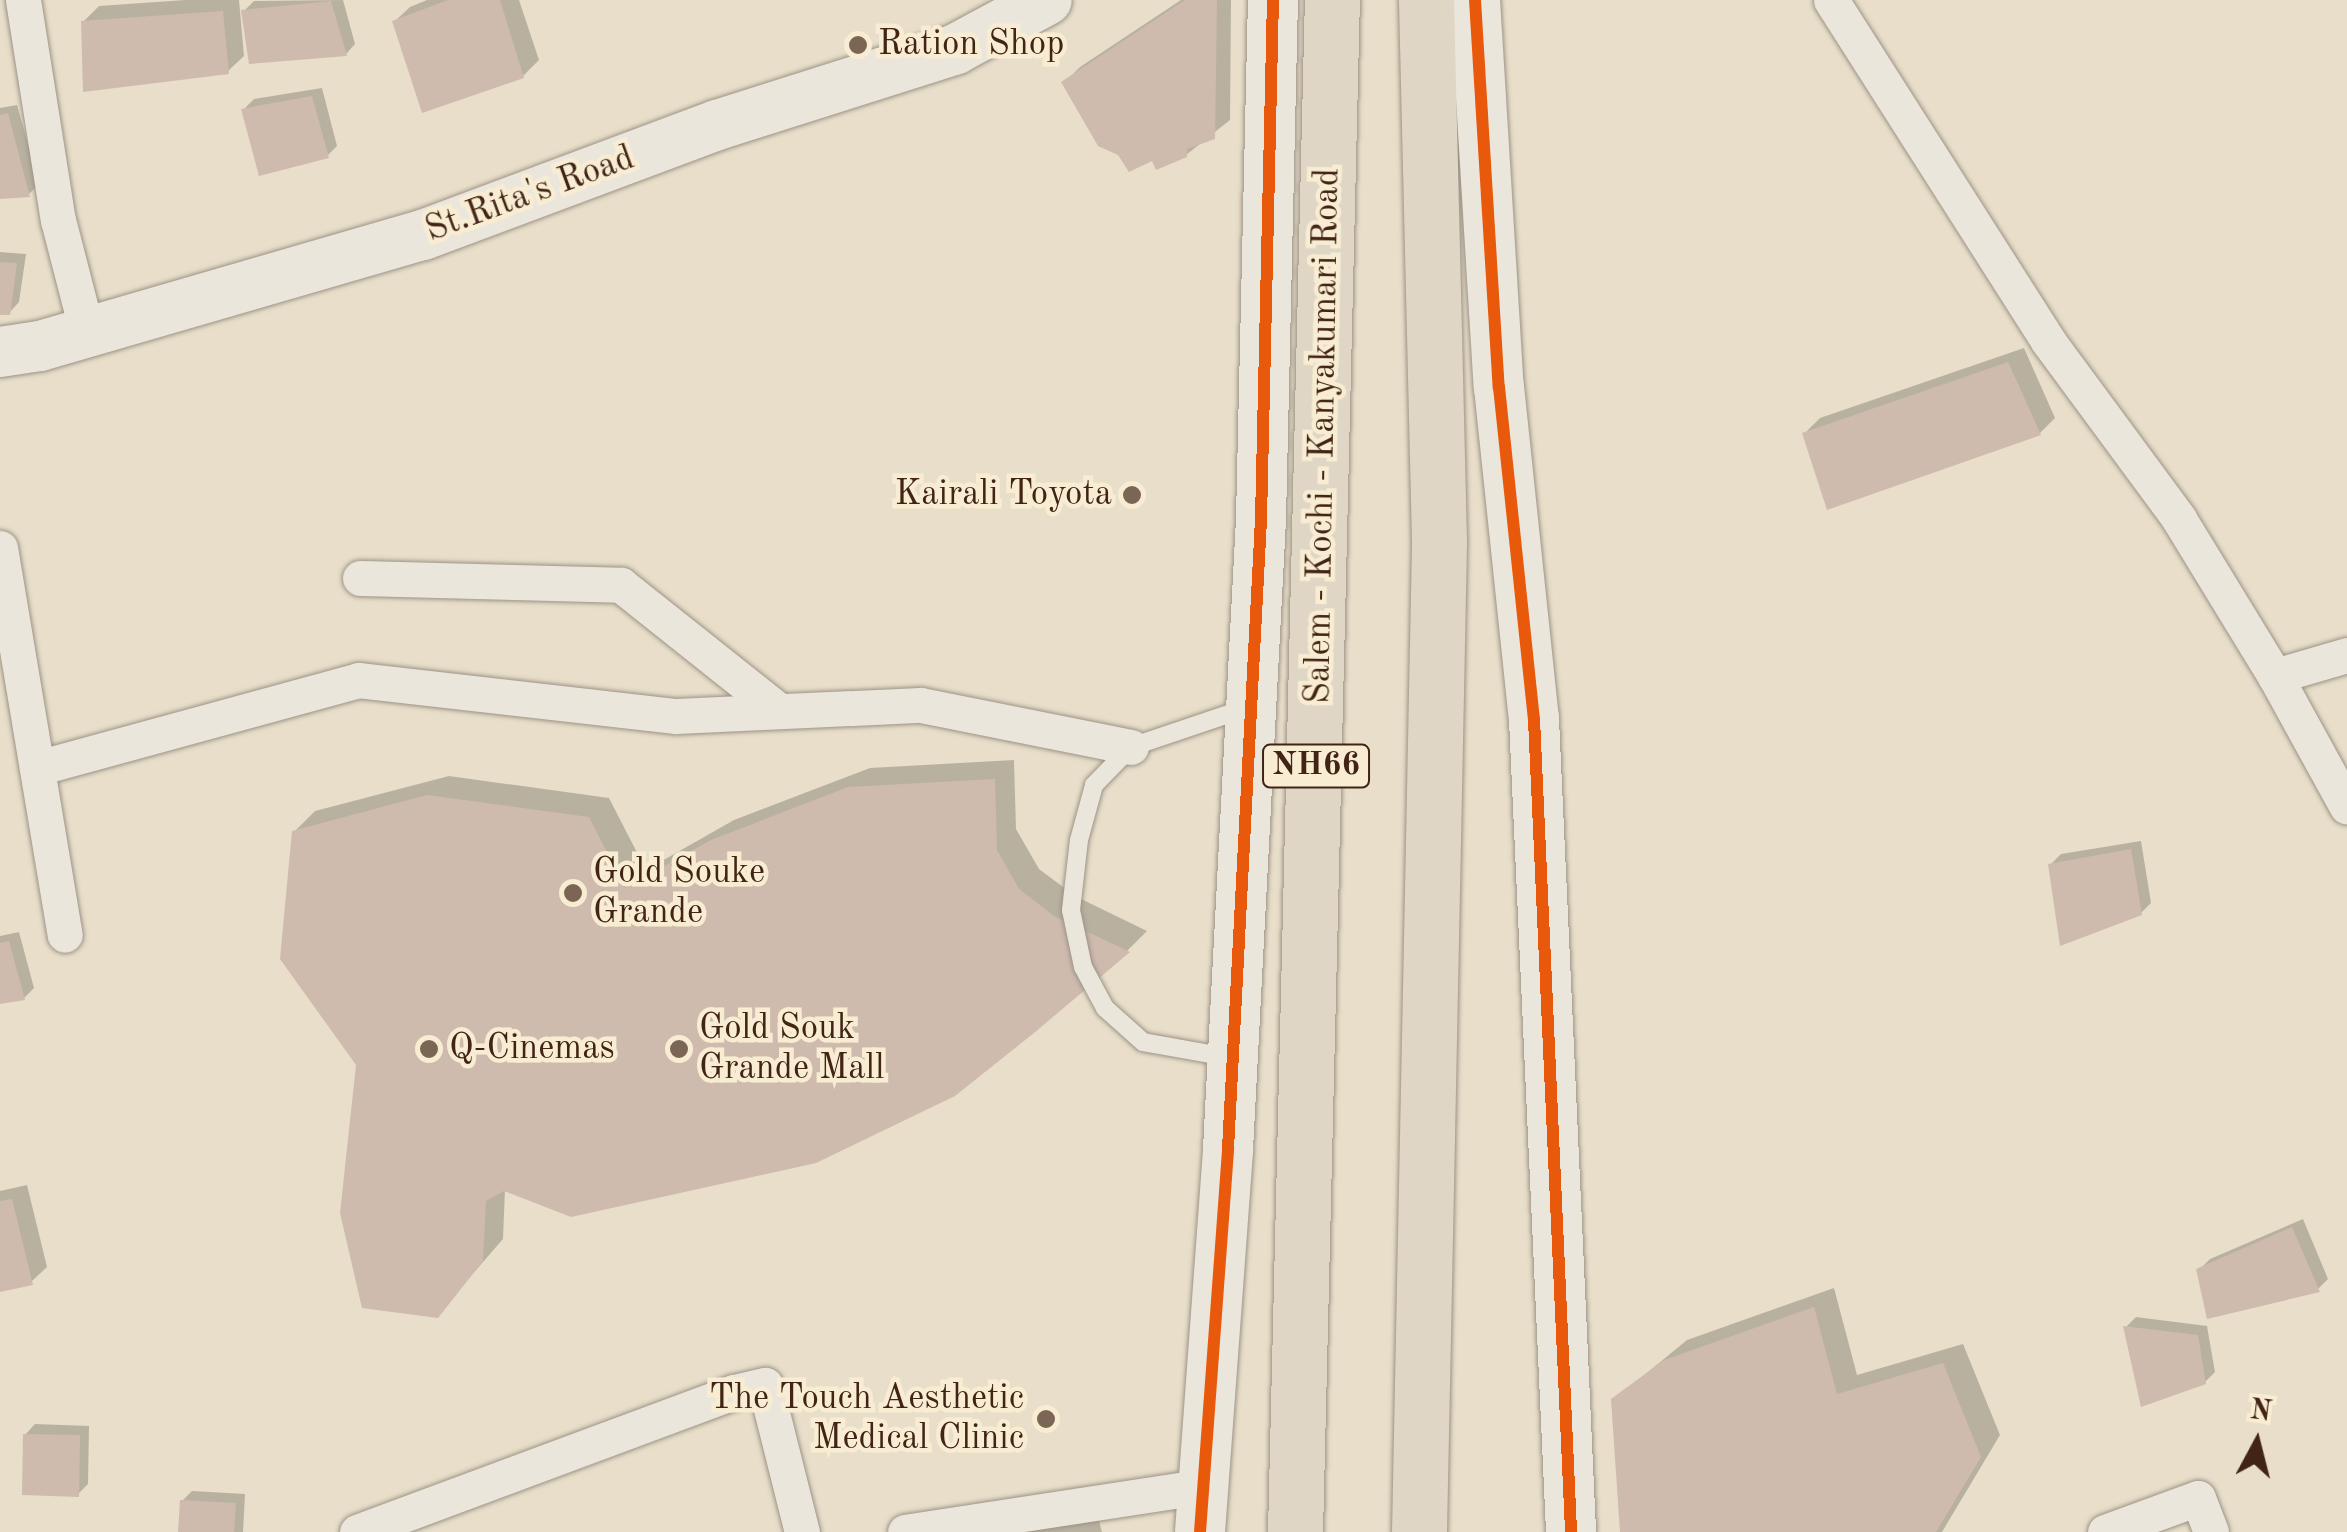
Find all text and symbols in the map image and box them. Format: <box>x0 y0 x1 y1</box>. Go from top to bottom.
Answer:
place label: Ration Shop <box>878 24 1064 66</box>
marker: Ration Shop <box>847 34 869 56</box>
street label: St.Rita's Road <box>420 138 640 252</box>
street label: Salem - Kochi - Kanyakumari Road <box>1298 168 1350 704</box>
place label: Kairali Toyota <box>895 474 1112 516</box>
marker: Kairali Toyota <box>1121 484 1143 506</box>
road number: NH66 <box>1261 739 1371 793</box>
place label: Gold Souke Grande <box>593 852 765 934</box>
marker: Gold Souke Grande <box>562 882 584 904</box>
place label: Gold Souk Grande Mall <box>699 1008 884 1090</box>
place label: Q-Cinemas <box>449 1028 615 1070</box>
marker: Q-Cinemas <box>418 1038 440 1060</box>
marker: Gold Souk Grande Mall <box>668 1038 690 1060</box>
place label: The Touch Aesthetic Medical Clinic <box>709 1378 1024 1460</box>
north arrow <box>2207 1392 2307 1492</box>
text: N <box>2248 1397 2273 1427</box>
marker: The Touch Aesthetic Medical Clinic <box>1033 1406 1059 1432</box>

